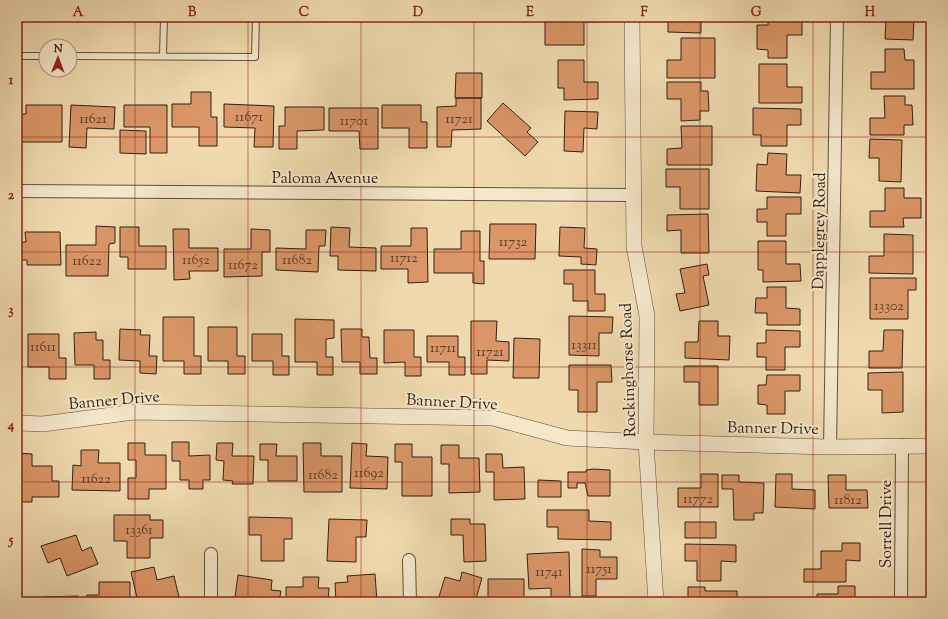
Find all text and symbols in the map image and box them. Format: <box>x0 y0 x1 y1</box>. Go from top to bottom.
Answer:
text: A <box>73 4 84 22</box>
text: B <box>188 4 197 22</box>
text: C <box>299 4 309 22</box>
text: D <box>413 4 423 22</box>
text: E <box>526 4 534 22</box>
text: F <box>640 4 648 22</box>
text: G <box>751 4 762 22</box>
text: H <box>865 4 876 22</box>
north arrow <box>38 38 78 78</box>
text: N <box>53 41 63 57</box>
text: 1 <box>9 72 14 90</box>
house number: 11671 <box>235 108 263 128</box>
house number: 11621 <box>79 110 107 130</box>
house number: 11721 <box>445 110 473 130</box>
house number: 11701 <box>340 112 368 132</box>
street label: Paloma Avenue <box>272 168 378 191</box>
street label: Dapplegrey Road <box>808 172 833 290</box>
text: 2 <box>8 187 15 205</box>
house number: 11732 <box>499 233 528 253</box>
house number: 11712 <box>390 249 418 269</box>
house number: 11652 <box>182 251 210 271</box>
house number: 11682 <box>282 251 312 271</box>
house number: 11622 <box>72 252 102 272</box>
house number: 11672 <box>228 256 258 276</box>
house number: 13302 <box>874 297 904 317</box>
text: 3 <box>8 302 14 320</box>
street label: Rockinghorse Road <box>616 302 643 437</box>
house number: 13311 <box>571 336 597 356</box>
house number: 11611 <box>30 338 56 358</box>
house number: 11711 <box>430 339 456 359</box>
house number: 11721 <box>476 343 504 363</box>
street label: Banner Drive <box>68 386 161 417</box>
street label: Banner Drive <box>406 390 498 417</box>
text: 4 <box>7 417 15 435</box>
street label: Banner Drive <box>727 417 819 442</box>
house number: 11692 <box>354 464 384 484</box>
house number: 11682 <box>308 466 338 486</box>
house number: 11622 <box>81 470 111 490</box>
street label: Sorrell Drive <box>876 480 899 568</box>
house number: 11772 <box>683 490 713 510</box>
house number: 11812 <box>834 491 862 511</box>
house number: 13361 <box>125 521 153 541</box>
text: 5 <box>8 532 14 550</box>
house number: 11751 <box>586 560 612 580</box>
house number: 11741 <box>535 563 563 583</box>

